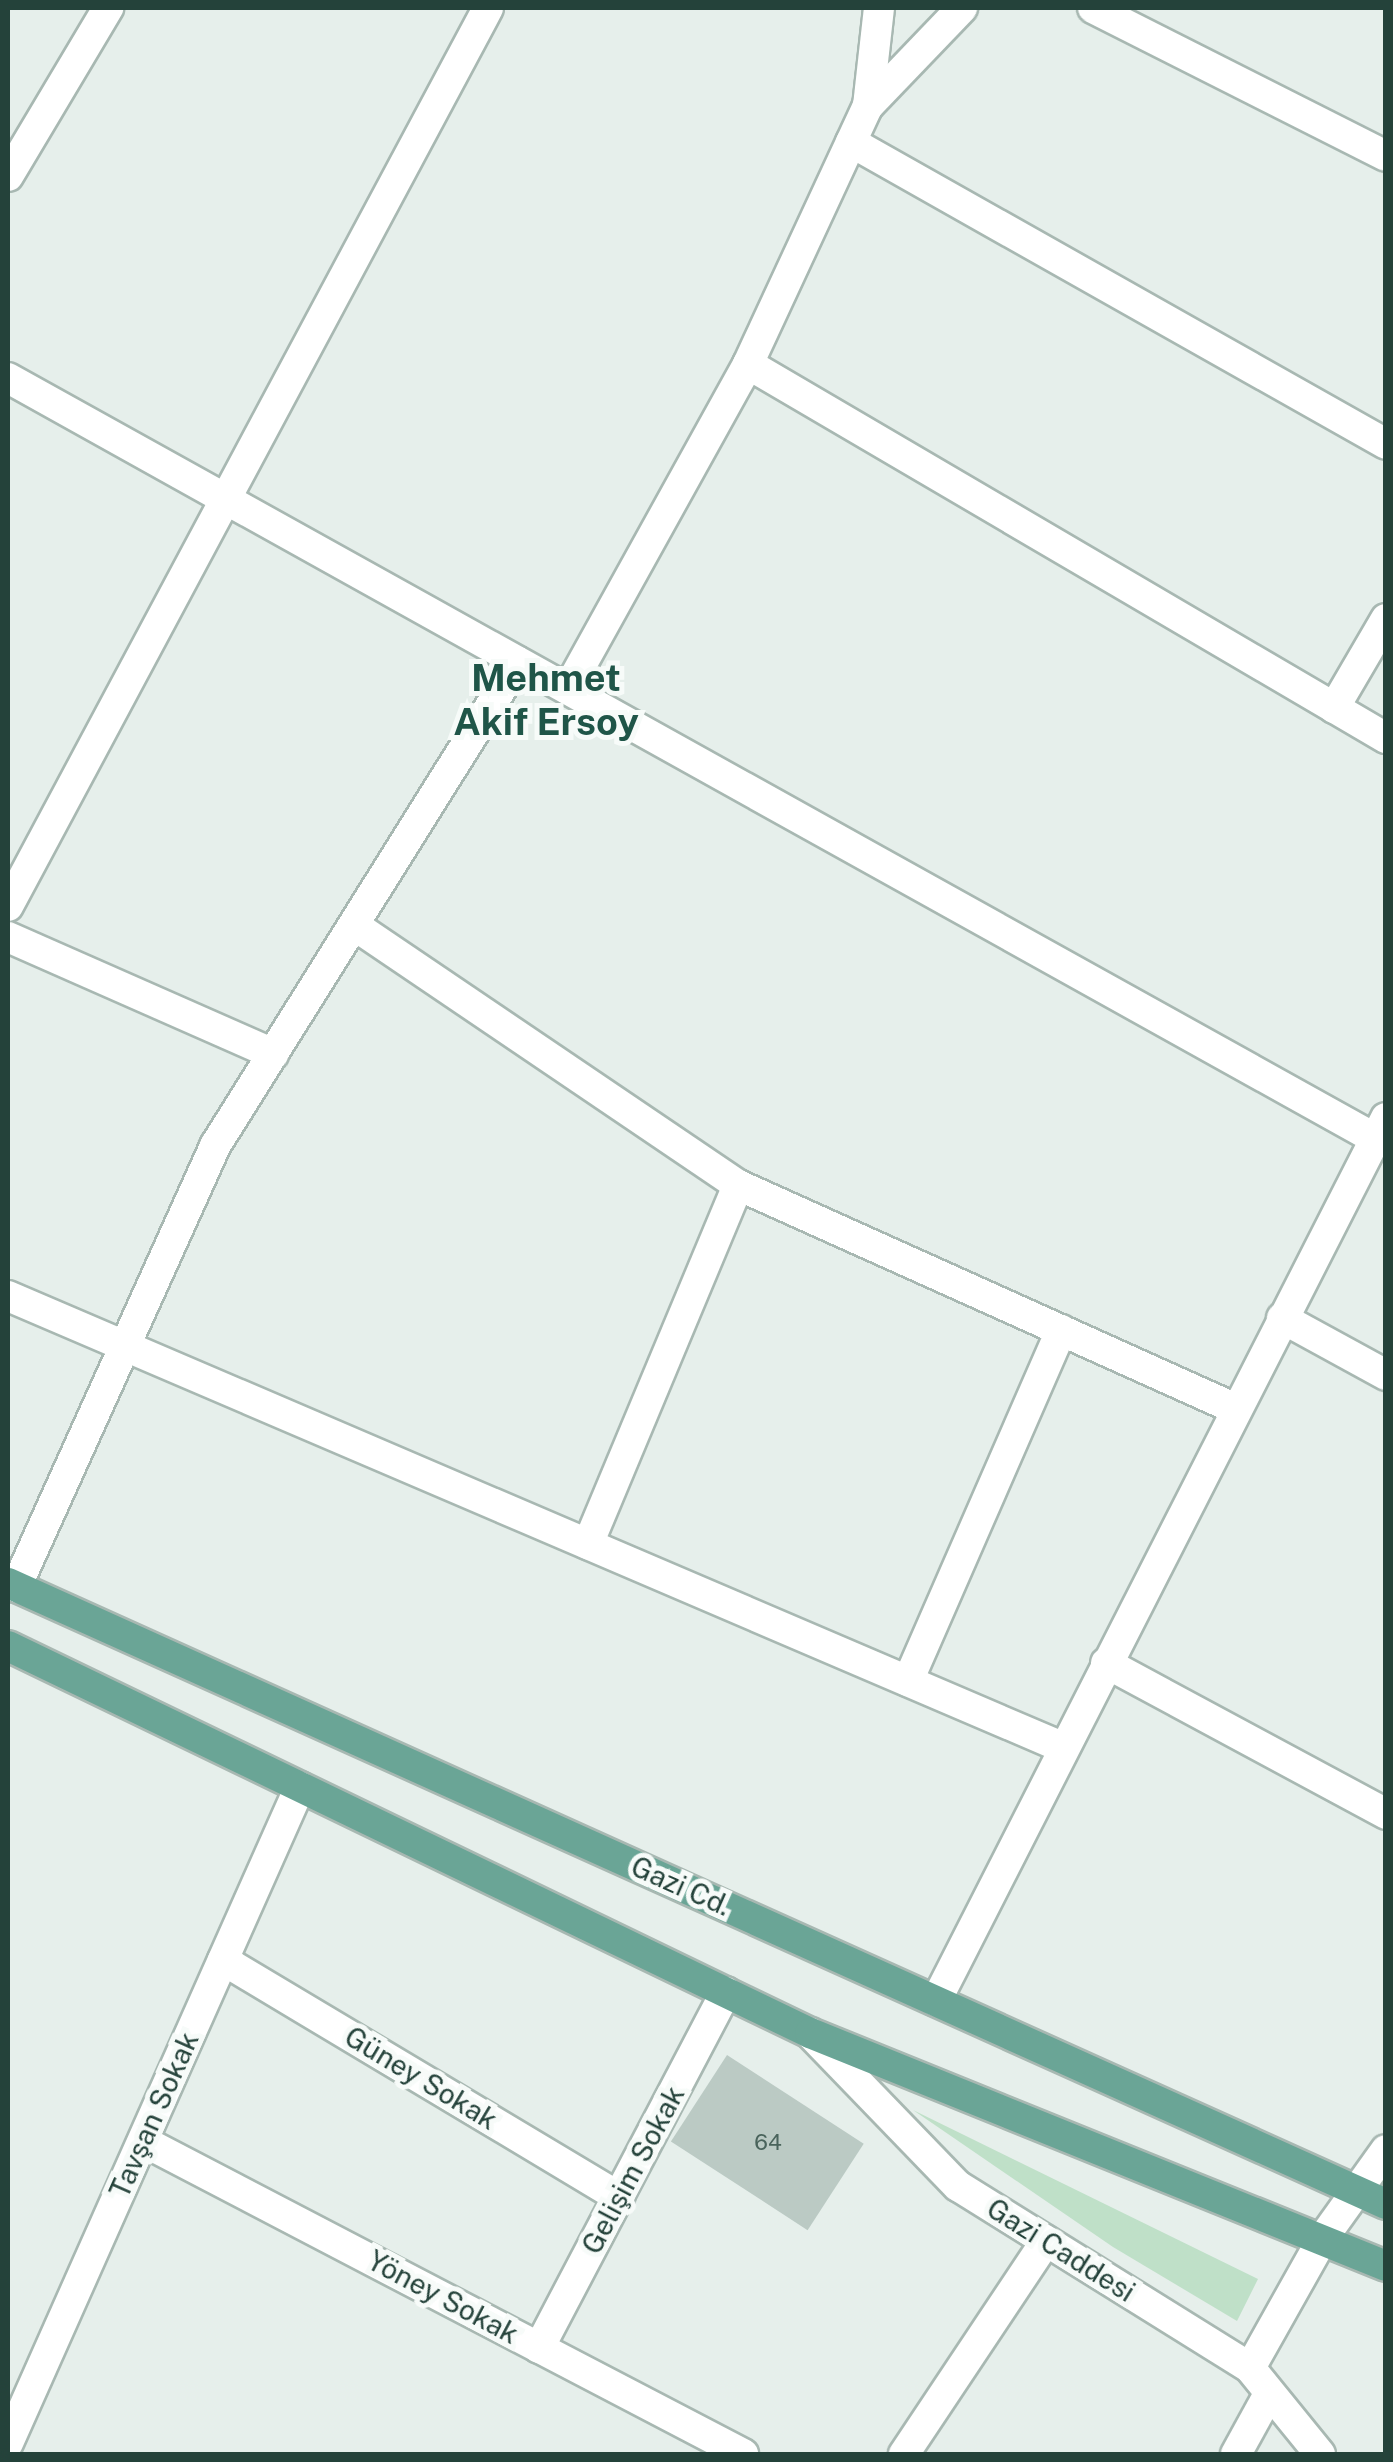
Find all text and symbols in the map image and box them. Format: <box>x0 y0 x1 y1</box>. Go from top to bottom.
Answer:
district label: Mehmet Akif Ersoy <box>453 655 639 744</box>
street label: Gazi Cd. <box>626 1849 736 1923</box>
street label: Güney Sokak <box>339 2019 503 2137</box>
street label: Tavşan Sokak <box>103 2027 205 2203</box>
street label: Gelişim Sokak <box>575 2080 691 2260</box>
house number: 64 <box>754 2130 782 2156</box>
street label: Gazi Caddesi <box>981 2191 1141 2309</box>
street label: Yöney Sokak <box>362 2243 524 2351</box>

